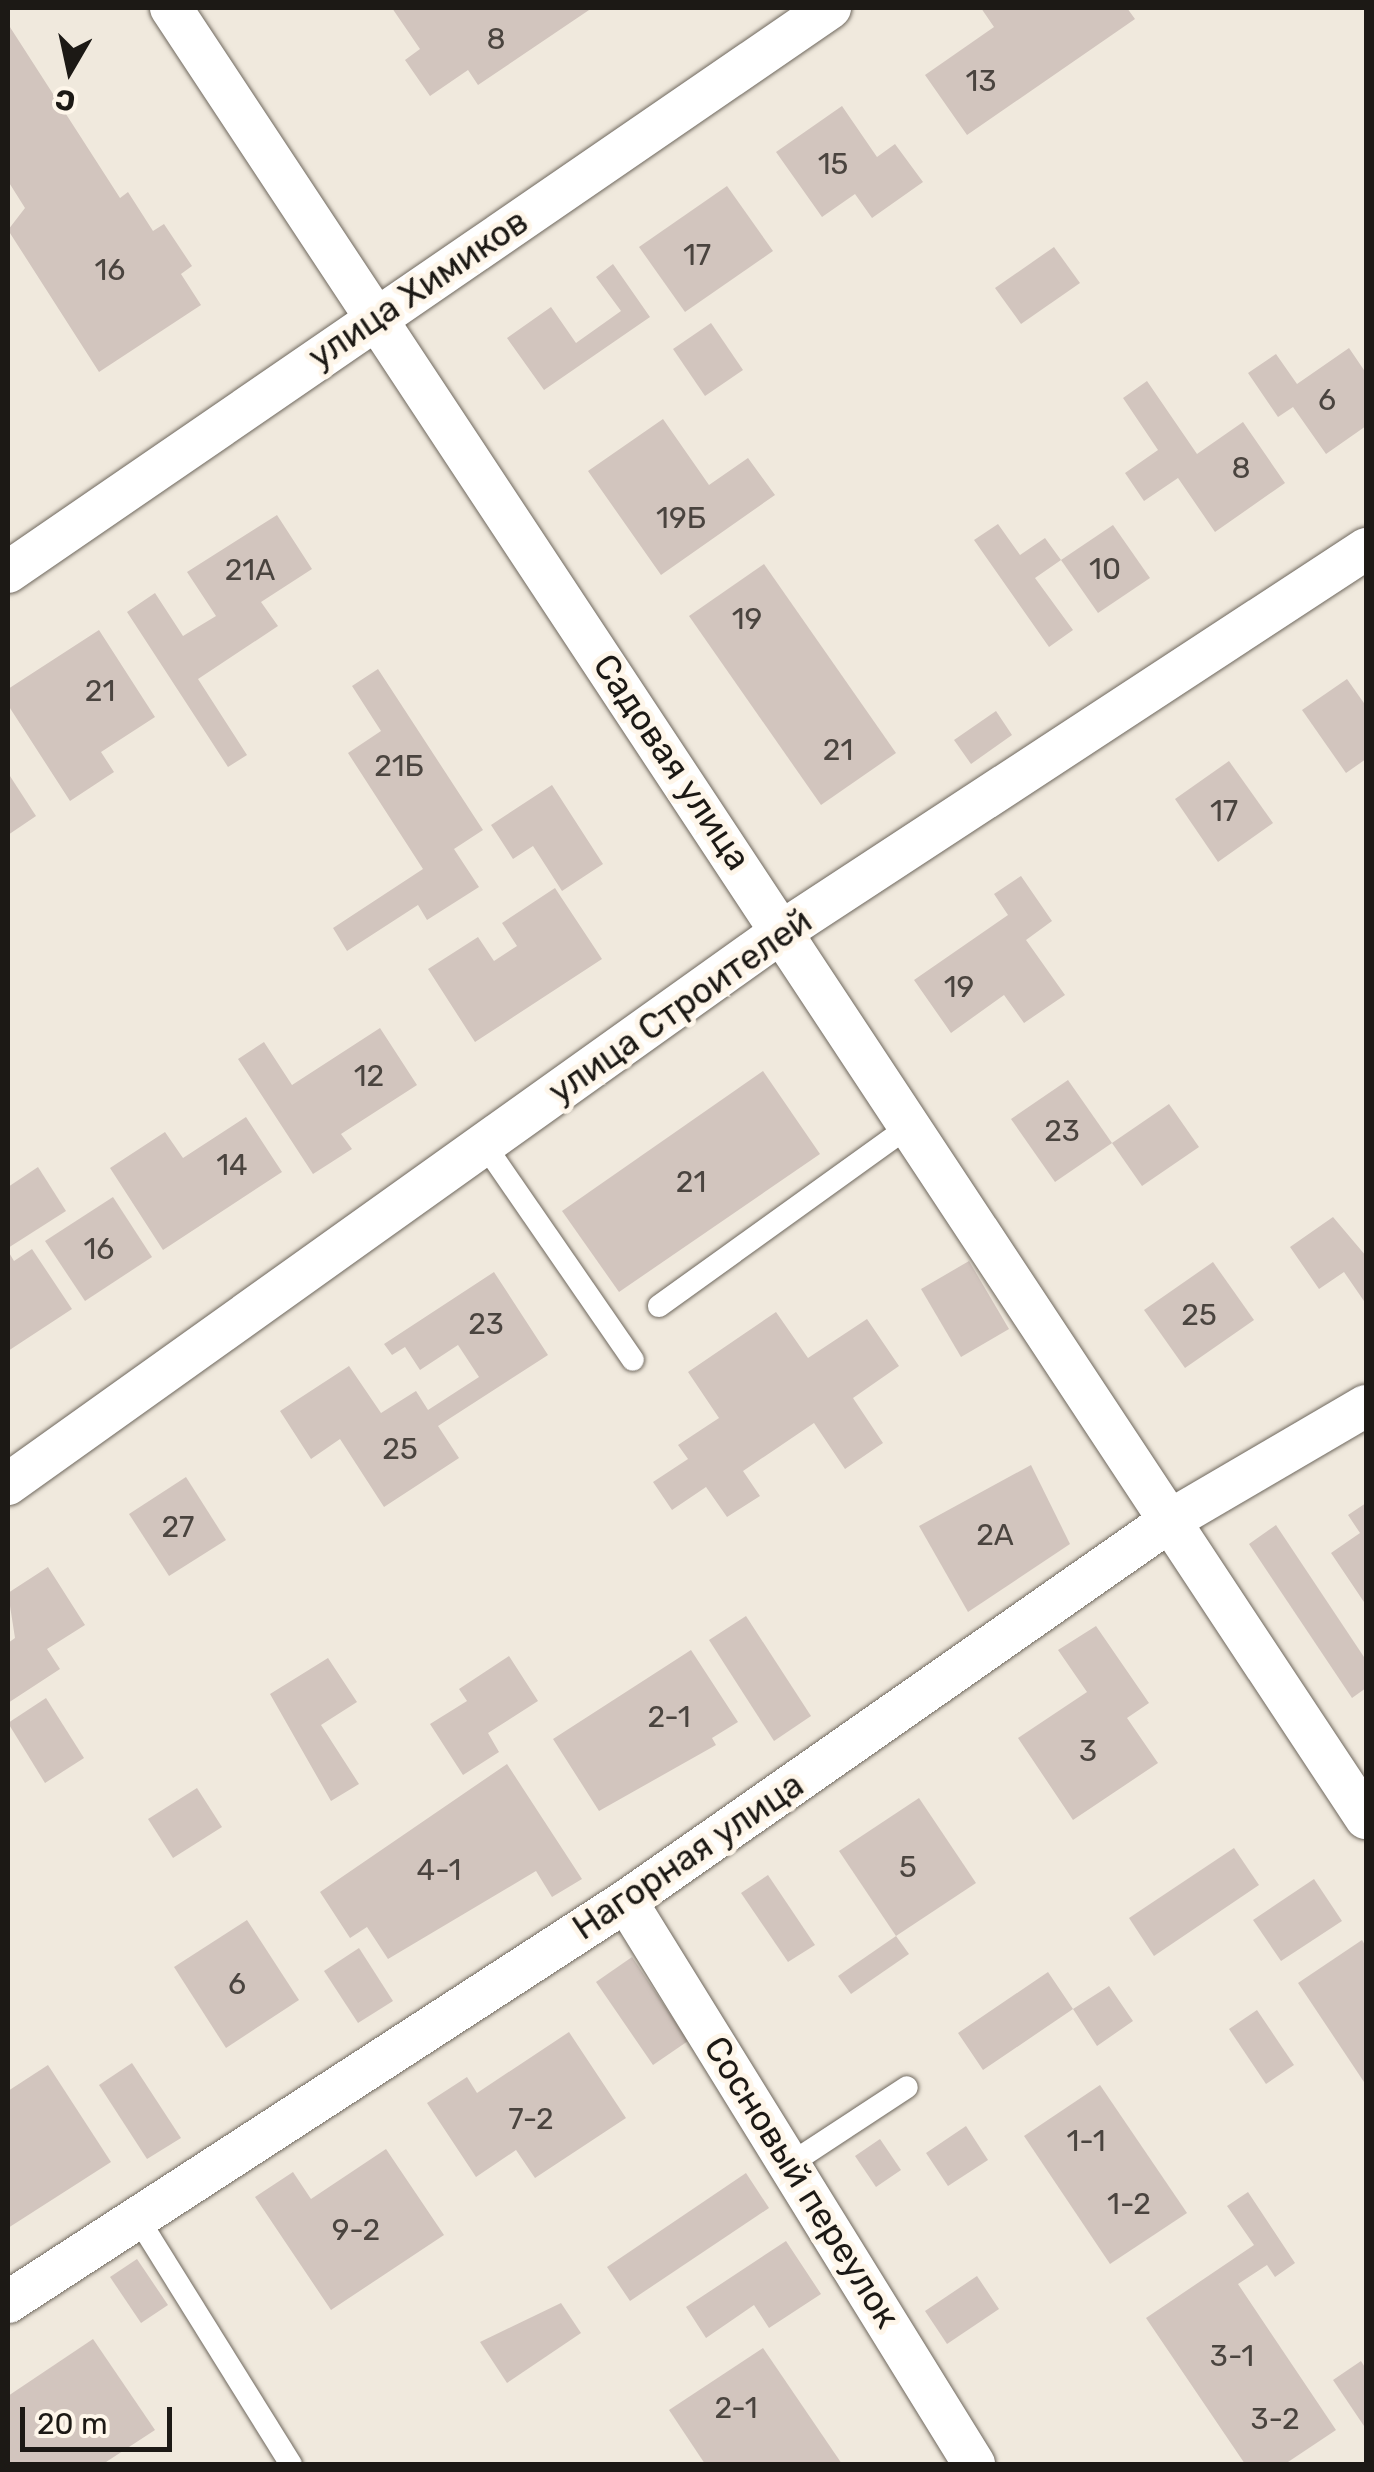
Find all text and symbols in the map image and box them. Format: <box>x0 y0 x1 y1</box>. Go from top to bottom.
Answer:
north arrow <box>20 20 120 120</box>
house number: 8 <box>486 21 506 57</box>
house number: 13 <box>966 63 996 99</box>
text: С <box>53 82 78 118</box>
house number: 15 <box>818 146 848 182</box>
street label: улица Химиков <box>300 200 536 378</box>
house number: 17 <box>683 237 711 273</box>
house number: 16 <box>95 252 125 288</box>
house number: 6 <box>1318 382 1336 418</box>
house number: 8 <box>1231 450 1251 486</box>
house number: 19Б <box>656 500 706 536</box>
house number: 10 <box>1089 551 1121 587</box>
house number: 21А <box>225 552 275 588</box>
house number: 19 <box>732 601 762 637</box>
street label: Садовая улица <box>584 646 760 878</box>
house number: 21 <box>85 673 115 709</box>
house number: 21 <box>823 732 853 768</box>
house number: 21Б <box>374 748 424 784</box>
house number: 17 <box>1210 793 1238 829</box>
street label: улица Строителей <box>540 900 820 1112</box>
house number: 19 <box>944 969 974 1005</box>
house number: 12 <box>354 1058 384 1094</box>
house number: 23 <box>1044 1113 1080 1149</box>
house number: 14 <box>216 1147 248 1183</box>
house number: 21 <box>676 1164 706 1200</box>
house number: 16 <box>84 1231 114 1267</box>
house number: 25 <box>1181 1297 1217 1333</box>
house number: 23 <box>468 1306 504 1342</box>
house number: 25 <box>382 1431 418 1467</box>
house number: 27 <box>162 1509 194 1545</box>
house number: 2А <box>976 1517 1014 1553</box>
house number: 2-1 <box>647 1699 691 1735</box>
house number: 3 <box>1079 1733 1097 1769</box>
street label: Нагорная улица <box>565 1763 811 1949</box>
house number: 5 <box>899 1849 917 1885</box>
house number: 4-1 <box>417 1852 461 1888</box>
house number: 6 <box>228 1966 246 2002</box>
street label: Сосновый переулок <box>695 2029 909 2335</box>
house number: 7-2 <box>508 2101 554 2137</box>
house number: 1-1 <box>1066 2123 1106 2159</box>
house number: 1-2 <box>1107 2186 1151 2222</box>
house number: 9-2 <box>332 2212 380 2248</box>
house number: 3-1 <box>1210 2338 1254 2374</box>
scale bar <box>25 2387 178 2449</box>
house number: 2-1 <box>714 2390 758 2426</box>
house number: 3-2 <box>1251 2401 1299 2437</box>
text: 20 m <box>37 2406 108 2442</box>

